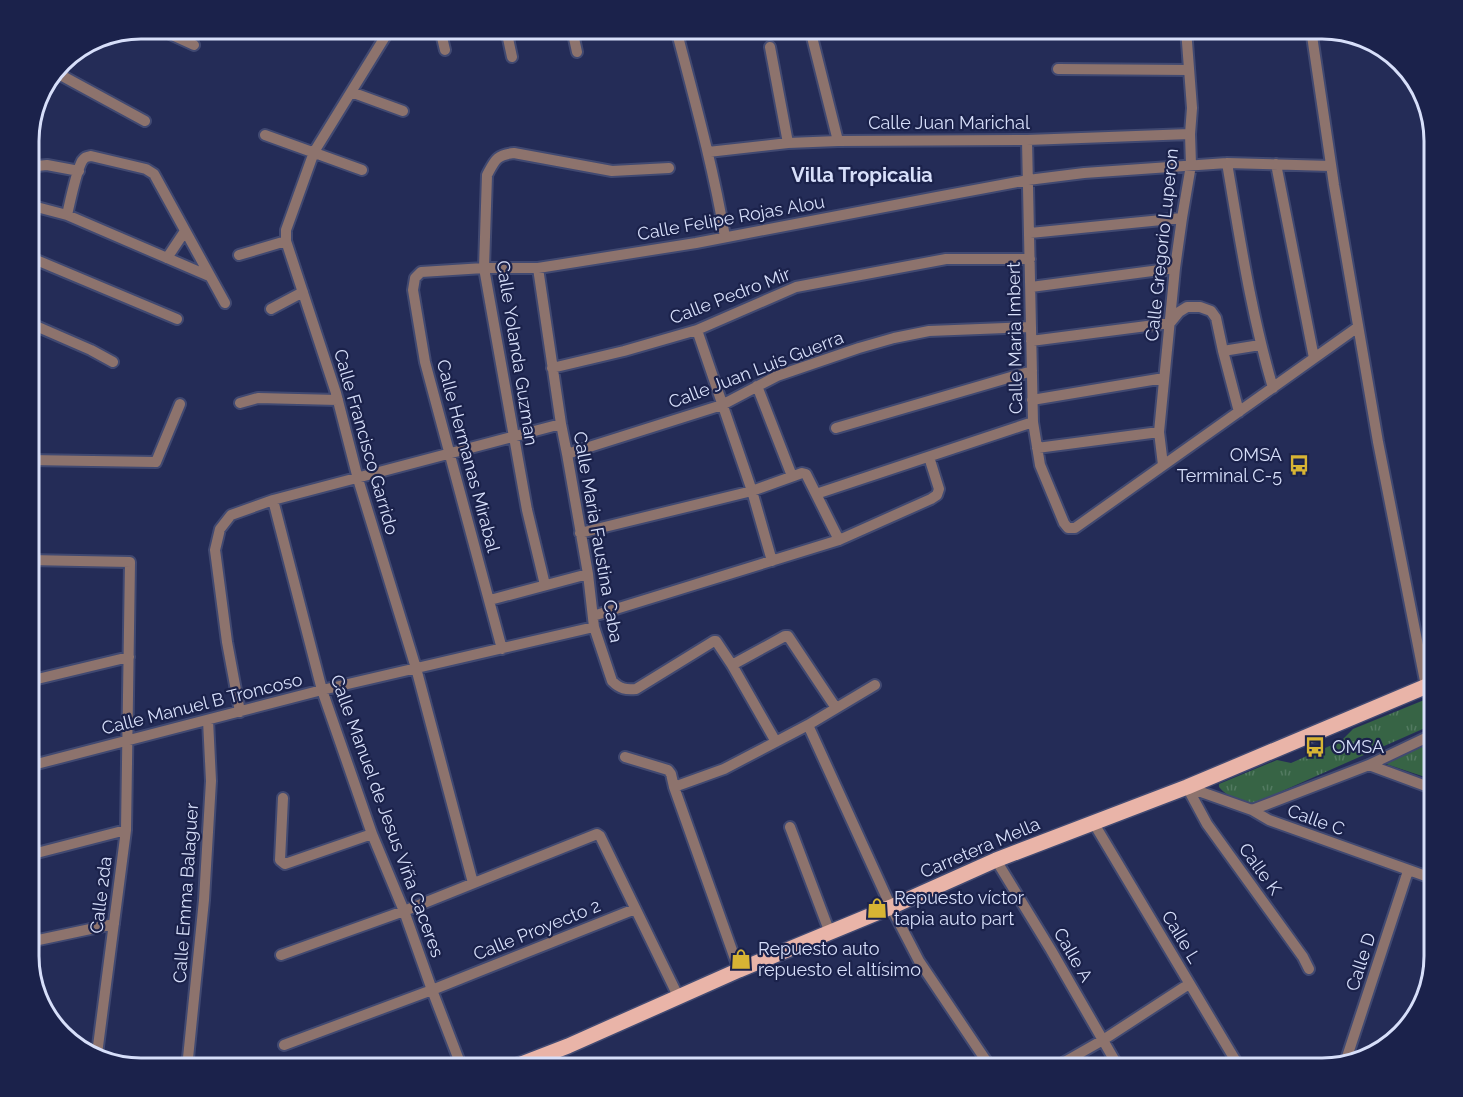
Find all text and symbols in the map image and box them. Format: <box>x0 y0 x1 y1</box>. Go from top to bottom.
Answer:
street label: Calle Juan Marichal <box>868 112 1030 133</box>
street label: Calle Gregorio Luperon <box>1141 147 1182 343</box>
district label: Villa Tropicalia <box>791 163 933 187</box>
street label: Calle Felipe Rojas Alou <box>636 191 826 244</box>
street label: Calle Yolanda Guzman <box>492 259 543 447</box>
street label: Calle Maria Imbert <box>1003 262 1026 414</box>
street label: Calle Pedro Mir <box>667 263 794 328</box>
street label: Calle Juan Luis Guerra <box>665 326 846 413</box>
street label: Calle Francisco Garrido <box>330 347 403 537</box>
street label: Calle Hermanas Mirabal <box>433 357 504 555</box>
street label: Calle Maria Faustina Caba <box>570 430 627 644</box>
place label: OMSA Terminal C-5 <box>1177 444 1282 486</box>
bus stop icon: OMSA Terminal C-5 <box>1287 453 1311 477</box>
street label: Calle Manuel B Troncoso <box>99 668 305 739</box>
street label: Calle Manuel de Jesus Viña Caceres <box>326 672 449 960</box>
bus stop icon: OMSA <box>1303 735 1327 759</box>
place label: OMSA <box>1332 736 1384 757</box>
street label: Calle C <box>1285 799 1348 840</box>
street label: Calle Emma Balaguer <box>169 801 202 984</box>
street label: Carretera Mella <box>917 813 1043 882</box>
street label: Calle K <box>1235 839 1286 899</box>
street label: Calle 2da <box>85 855 116 935</box>
place label: Repuesto víctor tapia auto part <box>894 887 1025 929</box>
street label: Calle Proyecto 2 <box>470 894 603 965</box>
shop icon: Repuesto víctor tapia auto part <box>865 896 889 920</box>
street label: Calle L <box>1158 907 1206 967</box>
street label: Calle A <box>1050 924 1097 985</box>
street label: Calle D <box>1341 930 1380 994</box>
place label: Repuesto auto repuesto el altísimo <box>758 938 921 980</box>
shop icon: Repuesto auto repuesto el altísimo <box>729 947 753 971</box>

